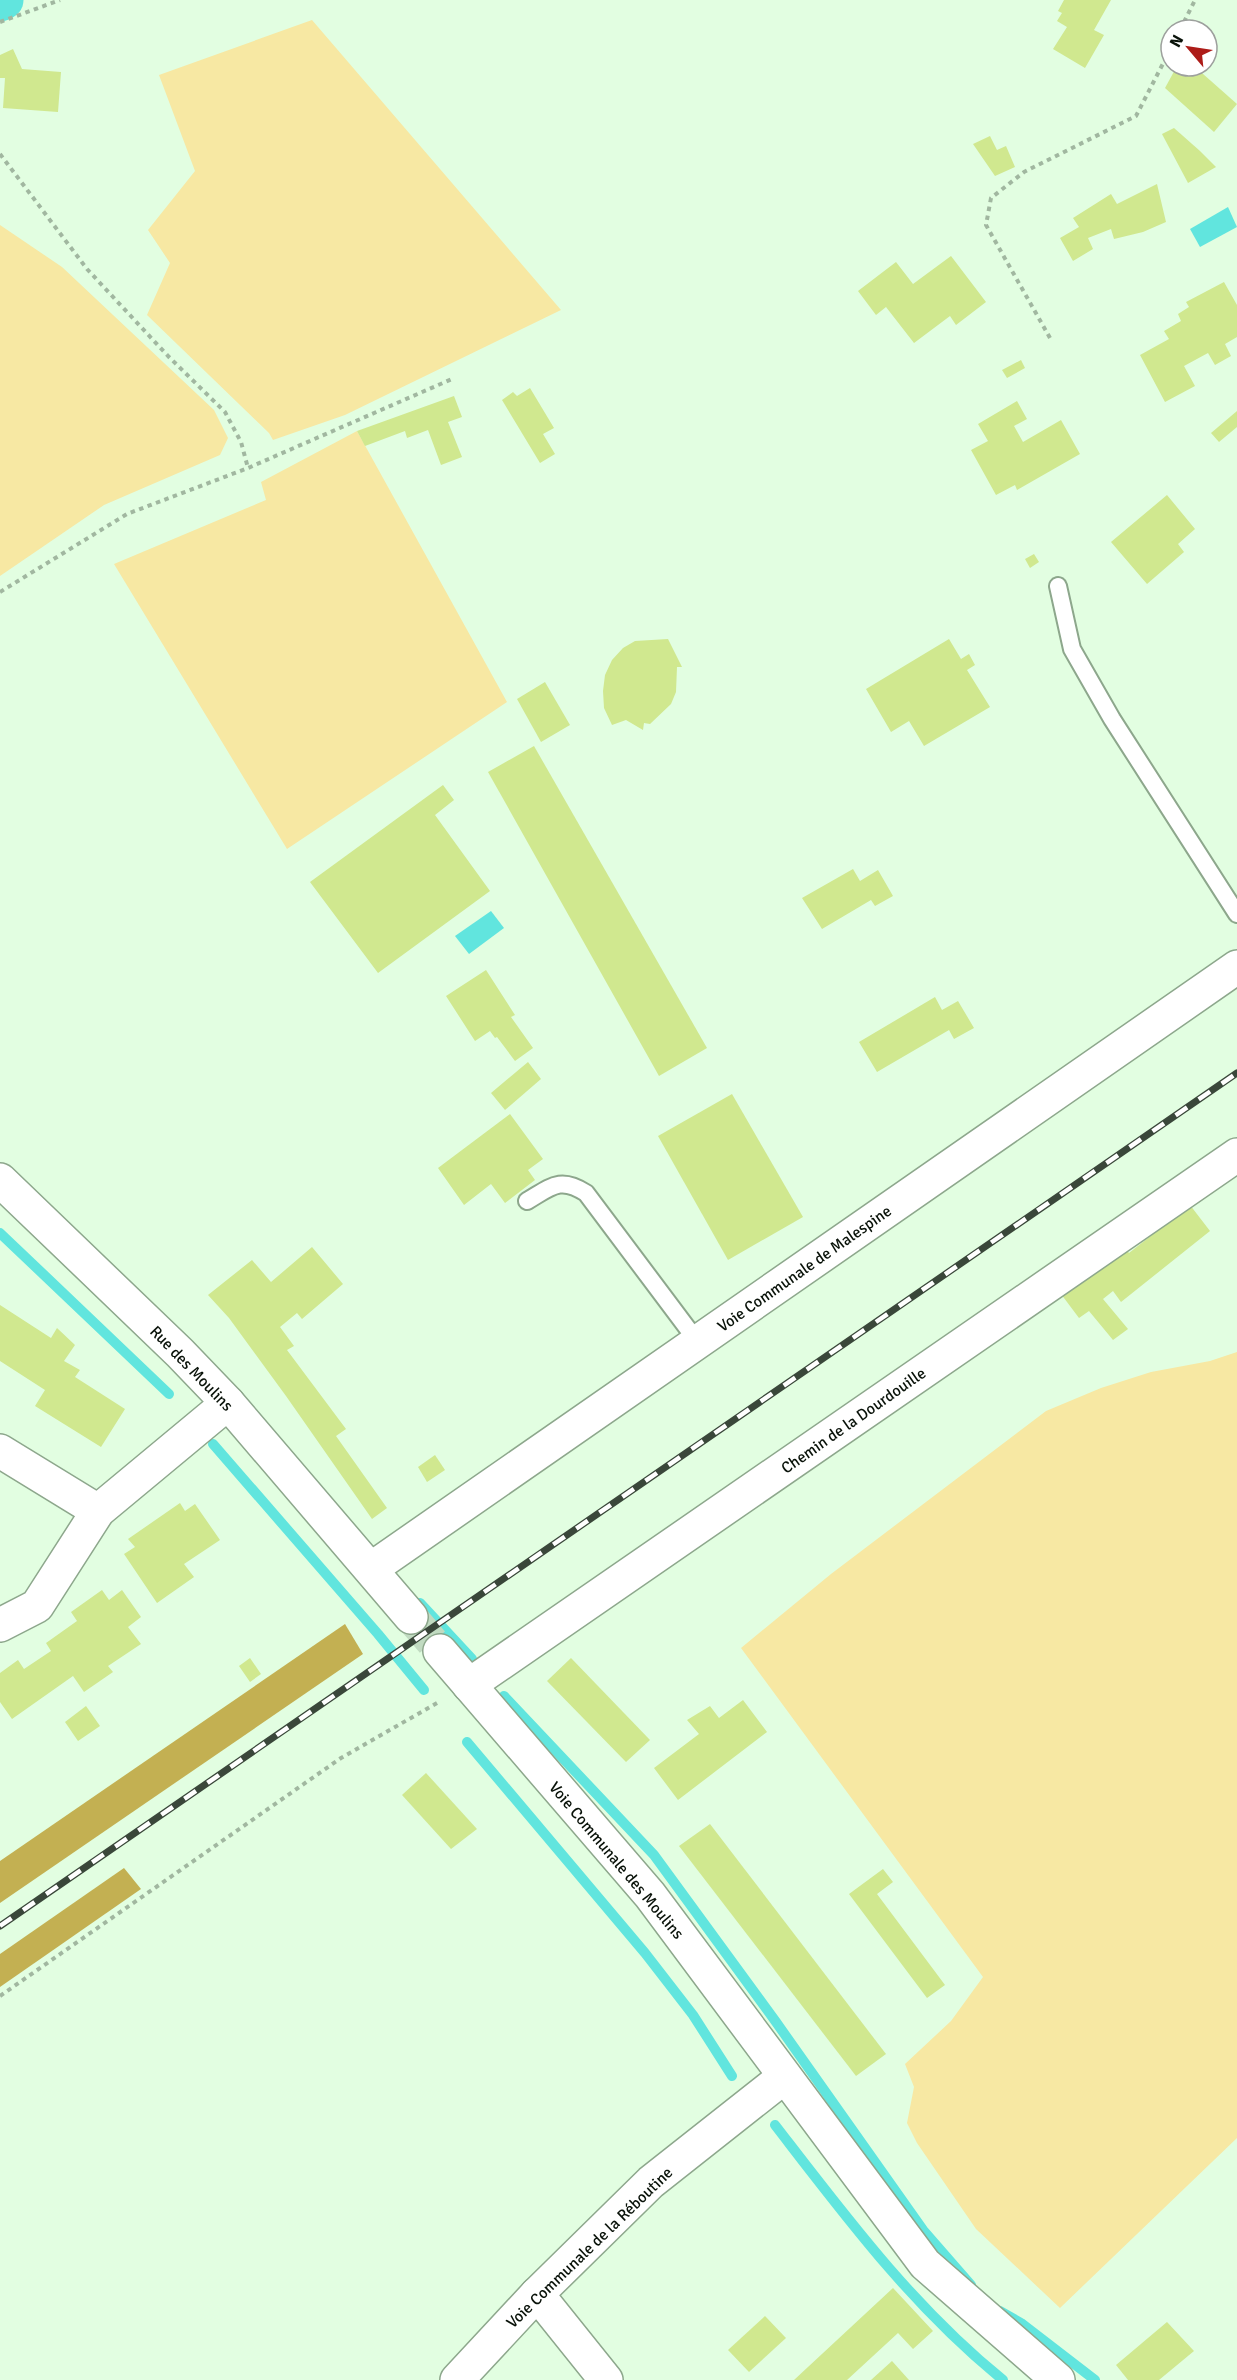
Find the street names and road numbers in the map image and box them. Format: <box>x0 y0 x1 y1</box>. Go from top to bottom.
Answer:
street label: Voie Communale de Malespine <box>714 1201 895 1337</box>
street label: Rue des Moulins <box>145 1322 237 1416</box>
street label: Chemin de la Dourdouille <box>777 1363 930 1478</box>
street label: Voie Communale des Moulins <box>545 1778 688 1943</box>
street label: Voie Communale de la Réboutine <box>502 2163 677 2333</box>

